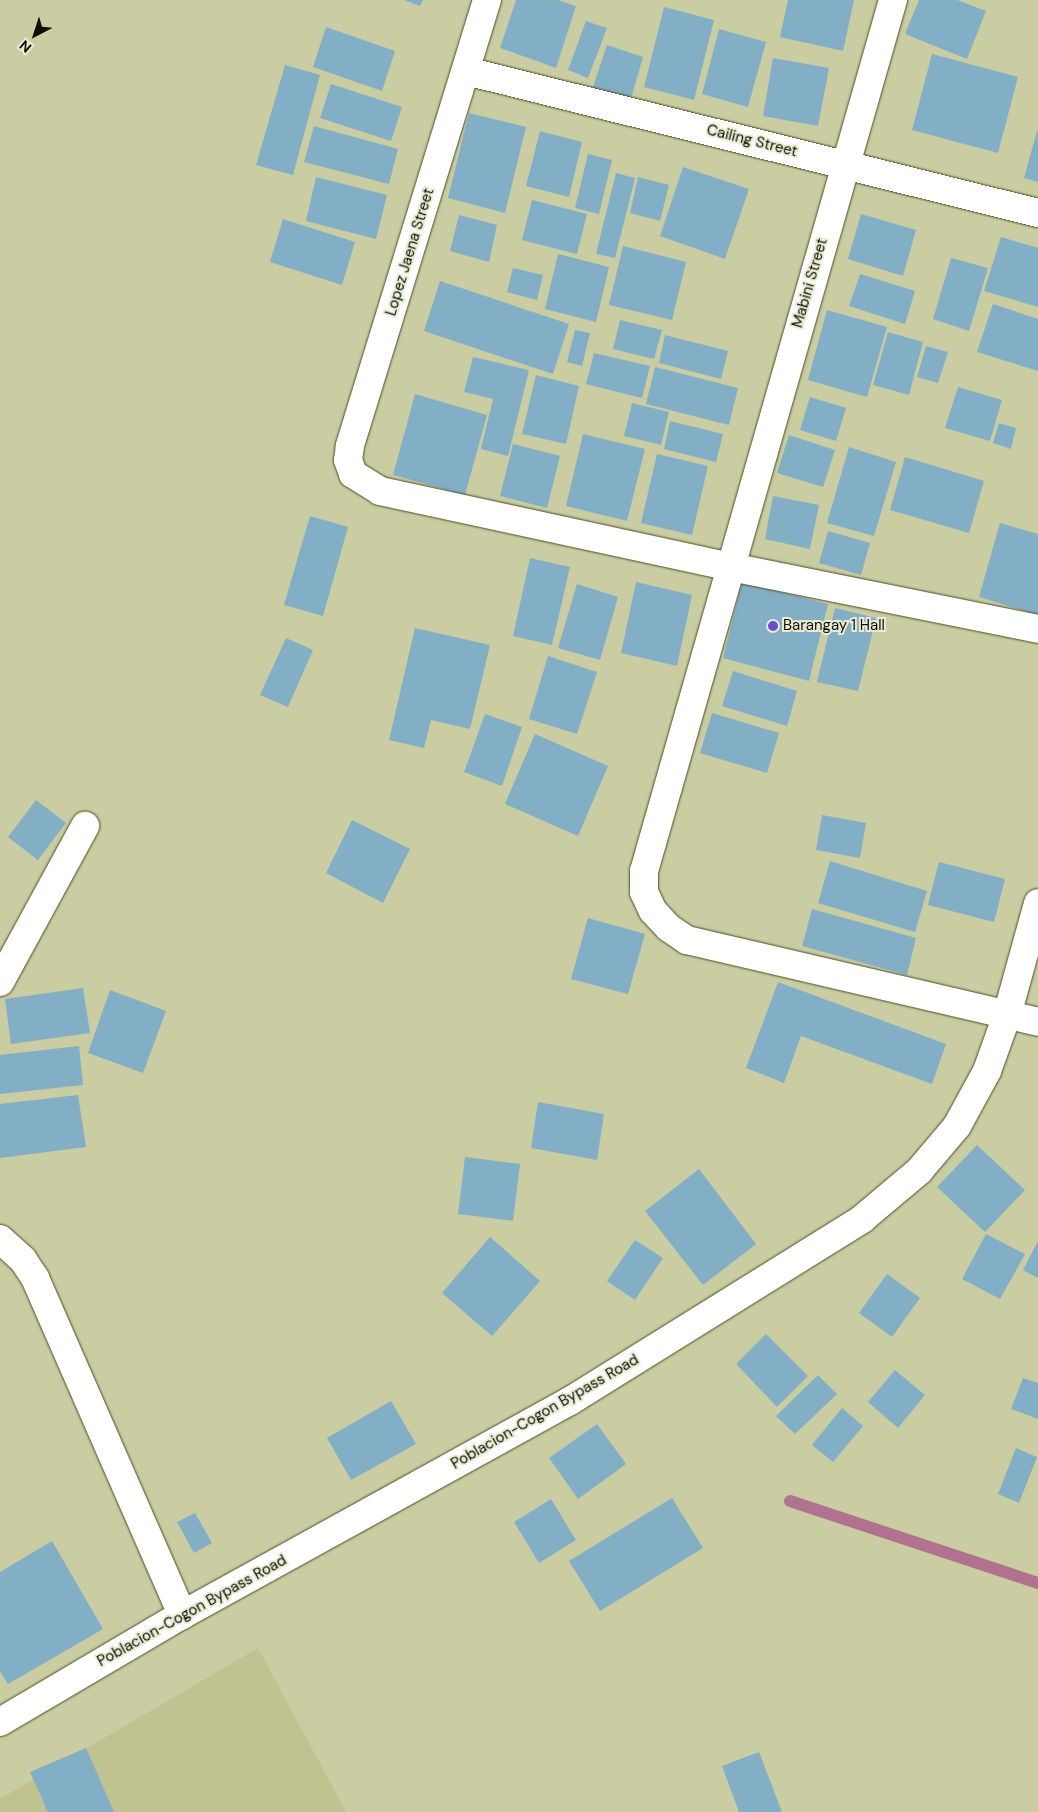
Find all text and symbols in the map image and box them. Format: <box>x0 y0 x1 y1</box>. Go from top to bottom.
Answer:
north arrow <box>10 10 60 60</box>
text: N <box>16 36 35 57</box>
street label: Cailing Street <box>705 121 799 161</box>
street label: Lopez Jaena Street <box>382 186 438 318</box>
street label: Mabini Street <box>789 236 831 330</box>
place label: Barangay 1 Hall <box>783 617 885 635</box>
marker: Barangay 1 Hall <box>767 620 779 632</box>
street label: Poblacion-Cogon Bypass Road <box>448 1351 642 1473</box>
street label: Poblacion-Cogon Bypass Road <box>94 1551 290 1671</box>

